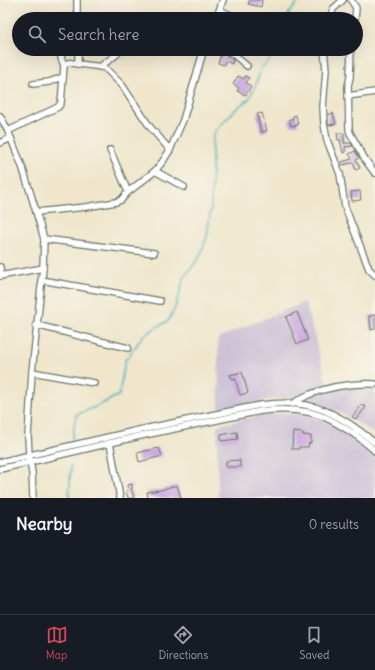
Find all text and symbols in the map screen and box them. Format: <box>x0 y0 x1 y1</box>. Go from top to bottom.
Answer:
search box <box>12 12 363 56</box>
icon: search <box>26 23 48 45</box>
text: Search here <box>58 25 139 44</box>
text: Nearby <box>16 513 72 535</box>
text: 0 results <box>309 516 359 533</box>
tab: Map <box>46 624 68 662</box>
tab: Directions <box>159 624 208 662</box>
tab: Saved <box>299 624 329 662</box>

